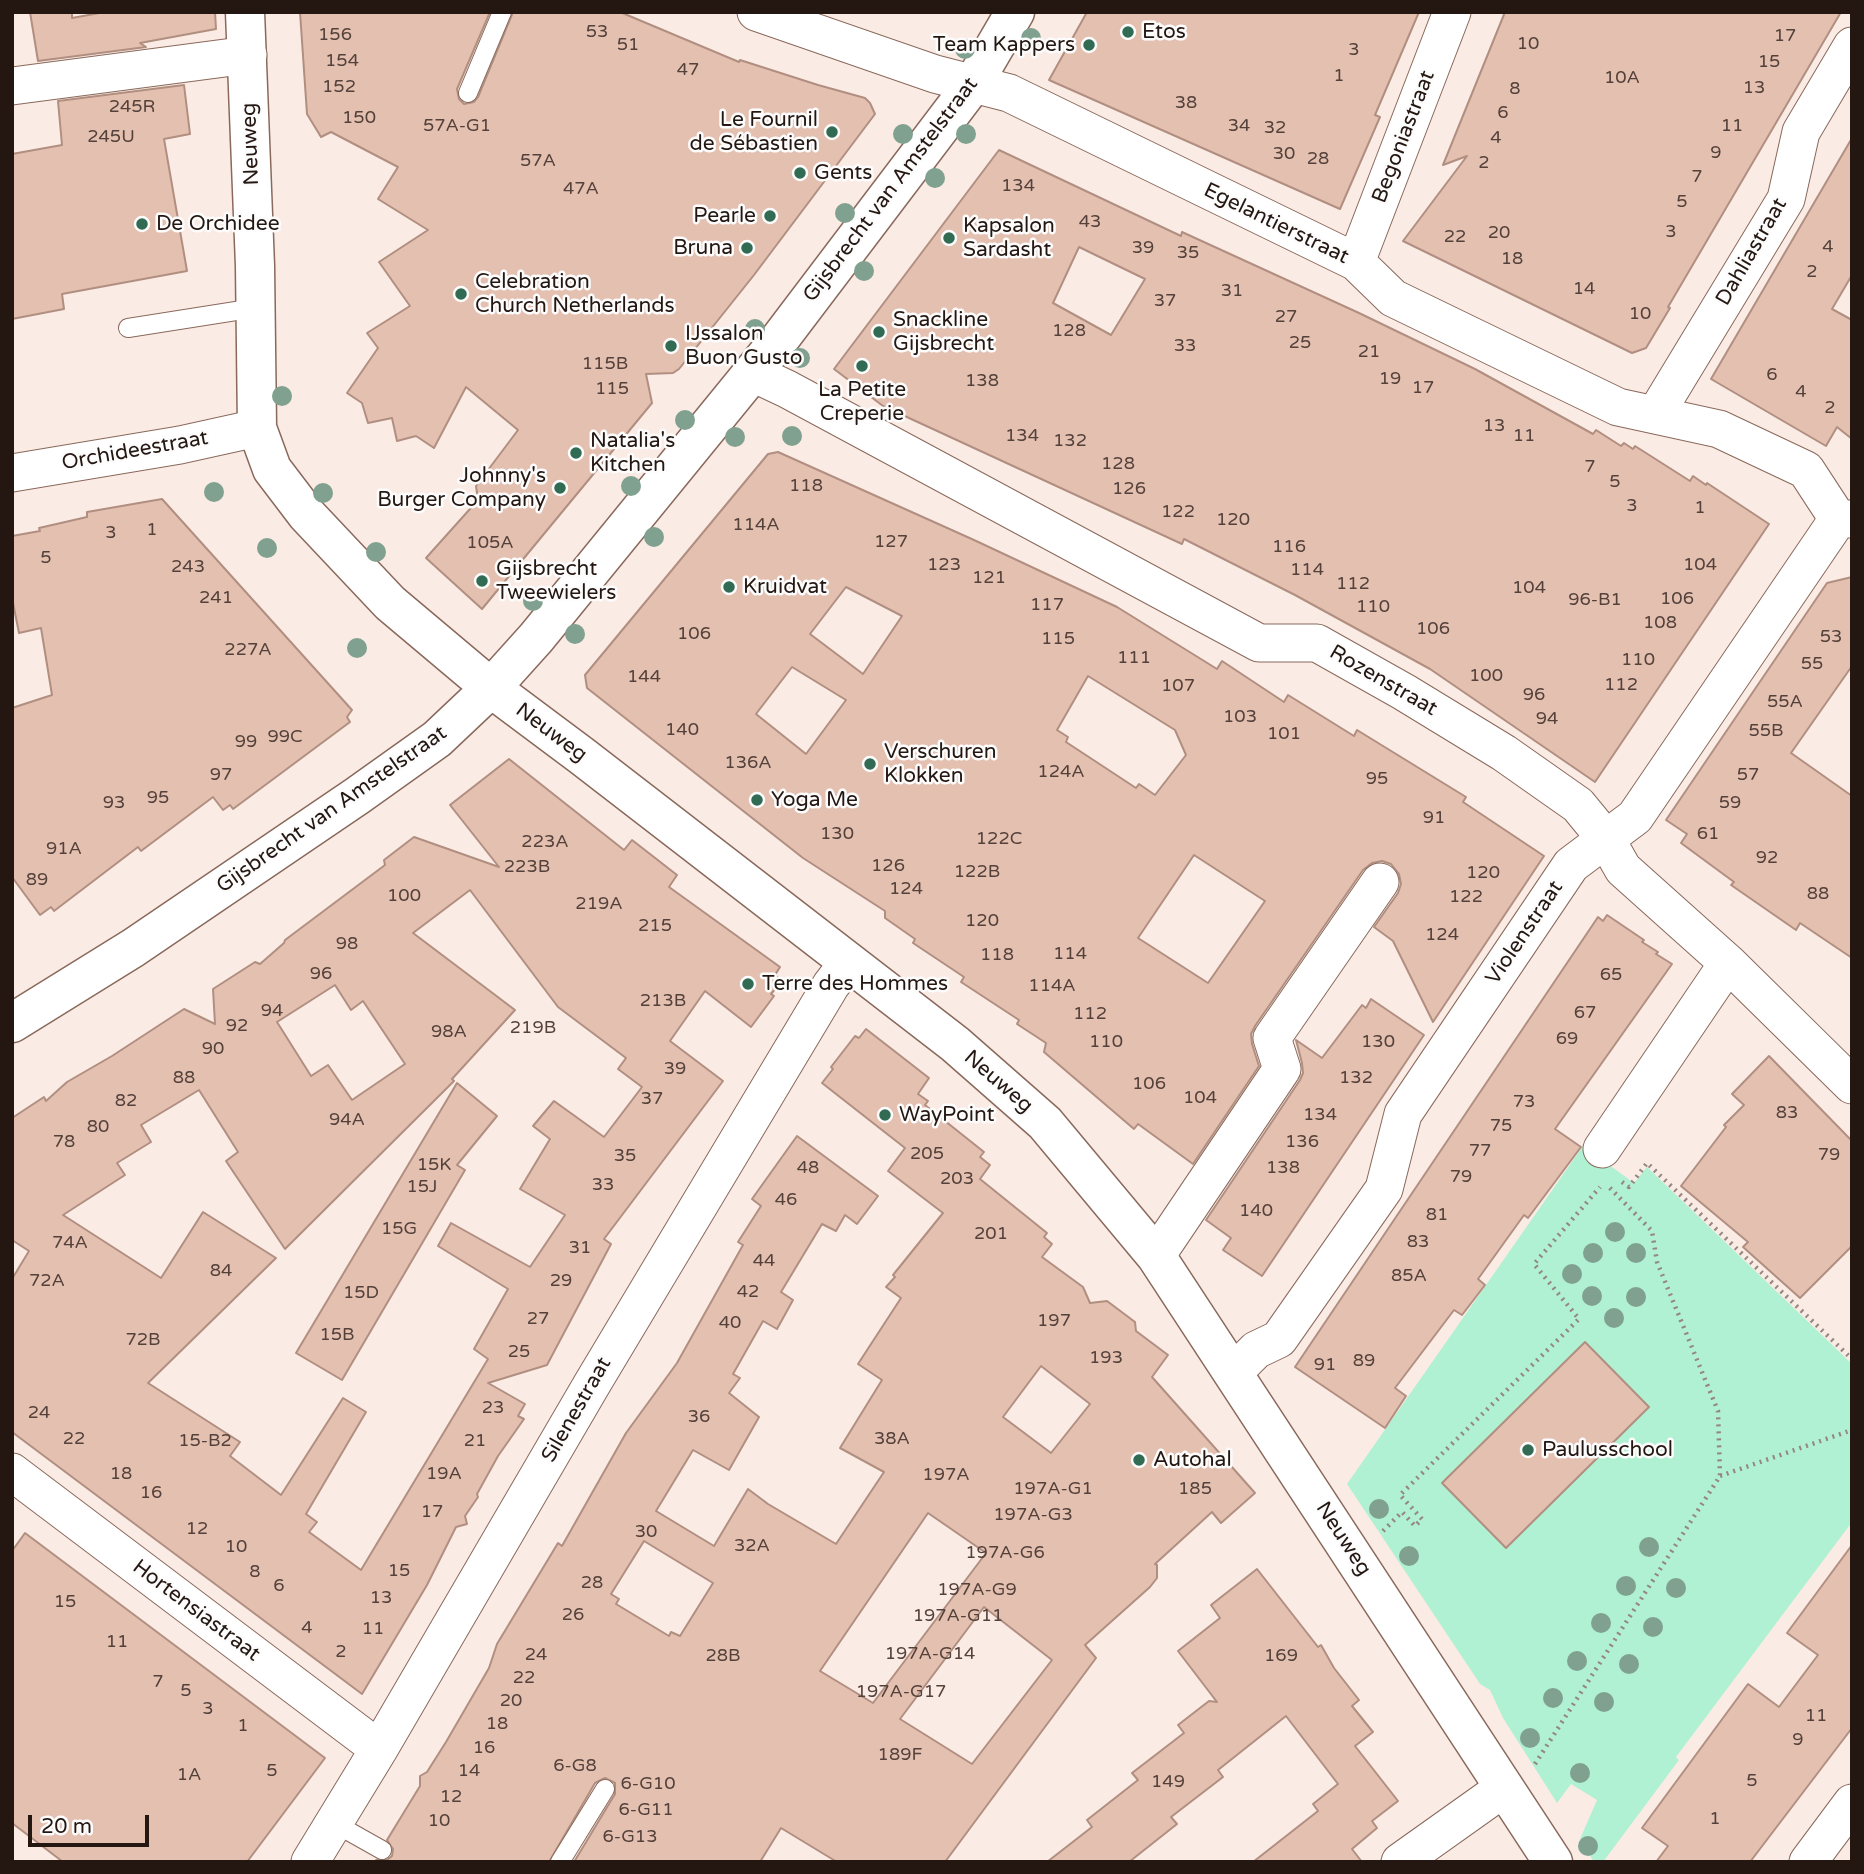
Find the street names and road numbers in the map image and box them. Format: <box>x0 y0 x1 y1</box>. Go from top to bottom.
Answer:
street label: Begoniastraat <box>1367 67 1441 207</box>
street label: Gijsbrecht van Amstelstraat <box>798 73 984 307</box>
street label: Neuweg <box>237 102 265 186</box>
street label: Egelantierstraat <box>1199 178 1353 270</box>
street label: Dahliastraat <box>1711 194 1793 310</box>
street label: Orchideestraat <box>60 426 210 476</box>
street label: Rozenstraat <box>1325 640 1441 722</box>
street label: Neuweg <box>510 698 592 768</box>
street label: Gijsbrecht van Amstelstraat <box>212 721 452 899</box>
street label: Violenstraat <box>1481 876 1569 990</box>
street label: Neuweg <box>958 1045 1038 1119</box>
street label: Silenestraat <box>537 1353 617 1467</box>
street label: Neuweg <box>1310 1497 1376 1581</box>
street label: Hortensiastraat <box>127 1555 265 1667</box>

